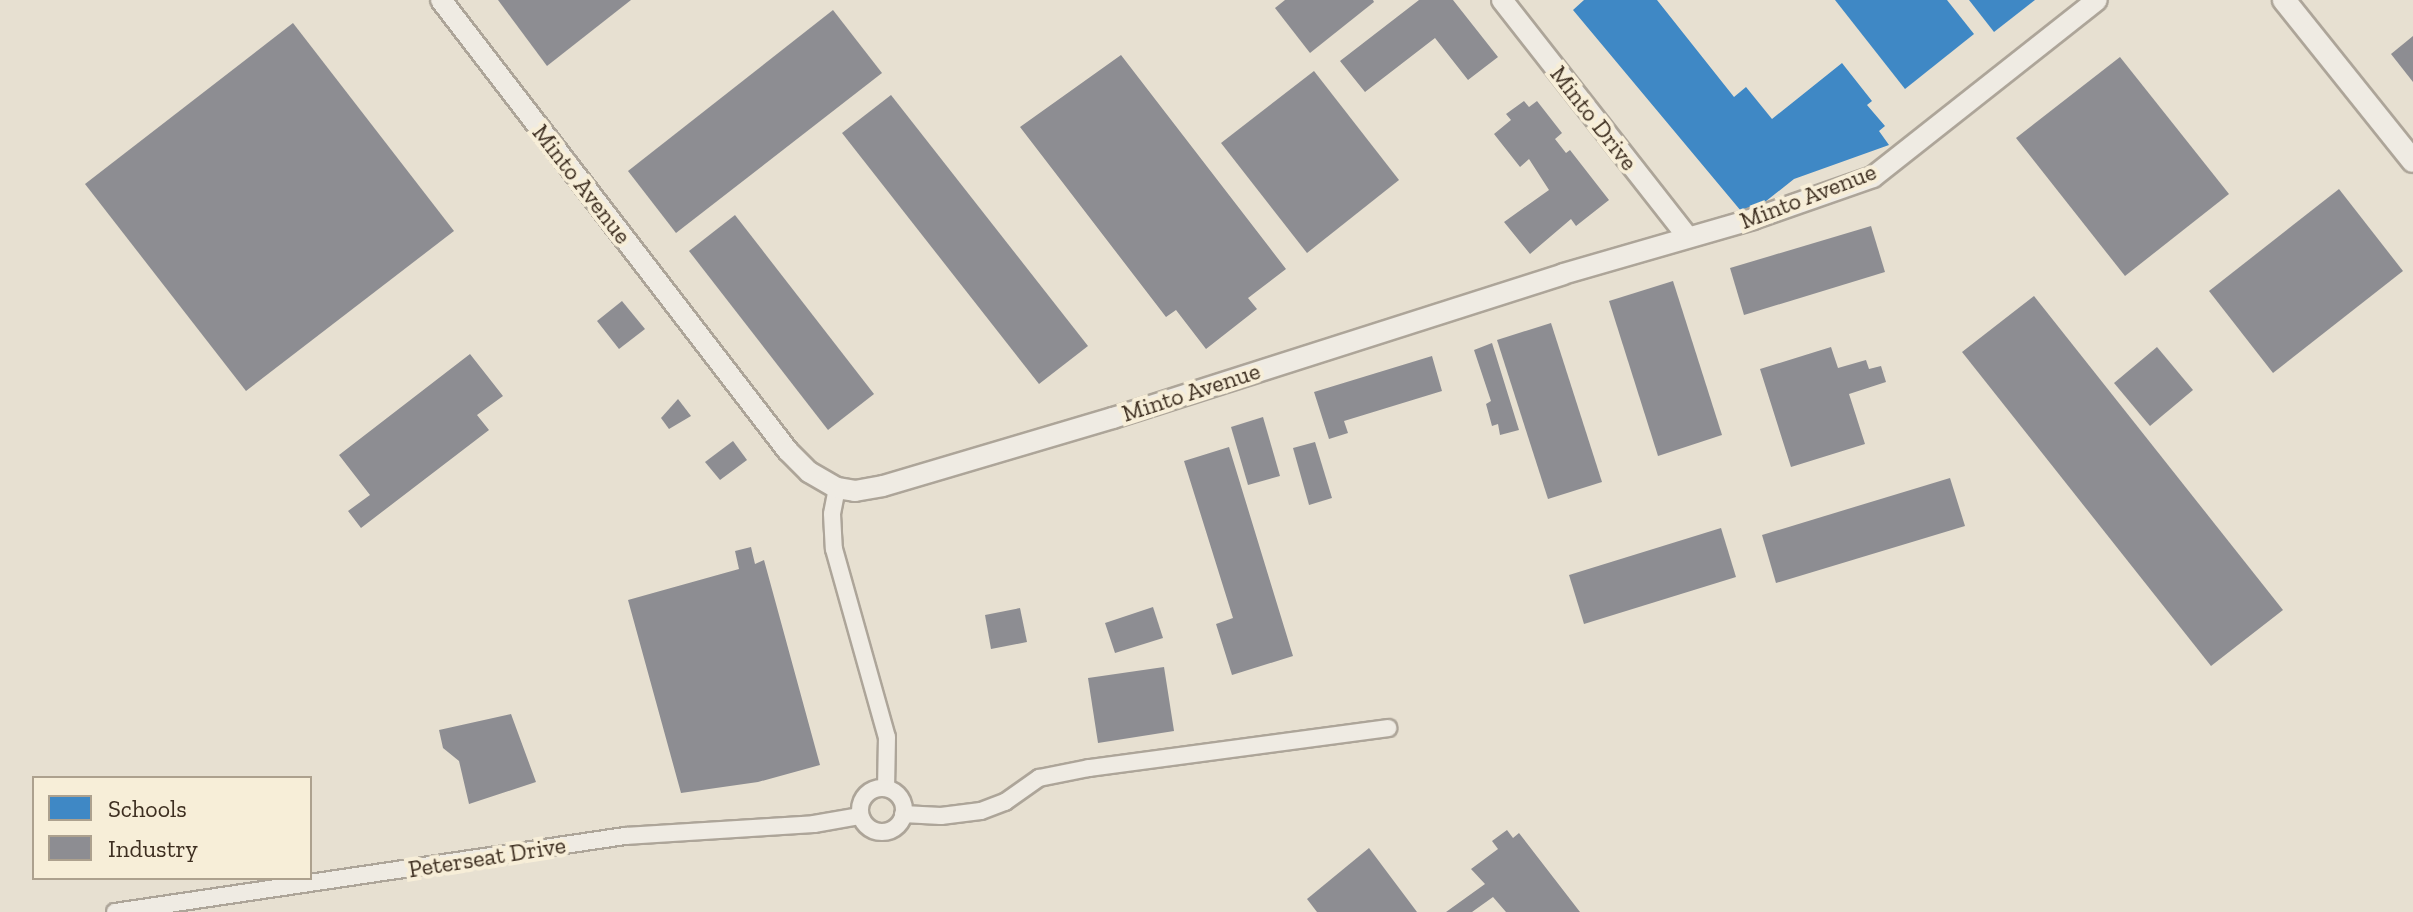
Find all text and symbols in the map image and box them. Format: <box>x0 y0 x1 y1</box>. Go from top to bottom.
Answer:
street label: Minto Drive <box>1544 60 1644 176</box>
street label: Minto Avenue <box>526 118 638 250</box>
street label: Minto Avenue <box>1735 157 1881 235</box>
street label: Minto Avenue <box>1118 356 1264 428</box>
legend <box>32 776 312 880</box>
text: Schools <box>108 794 187 823</box>
street label: Peterseat Drive <box>406 830 568 884</box>
text: Industry <box>108 834 198 863</box>

